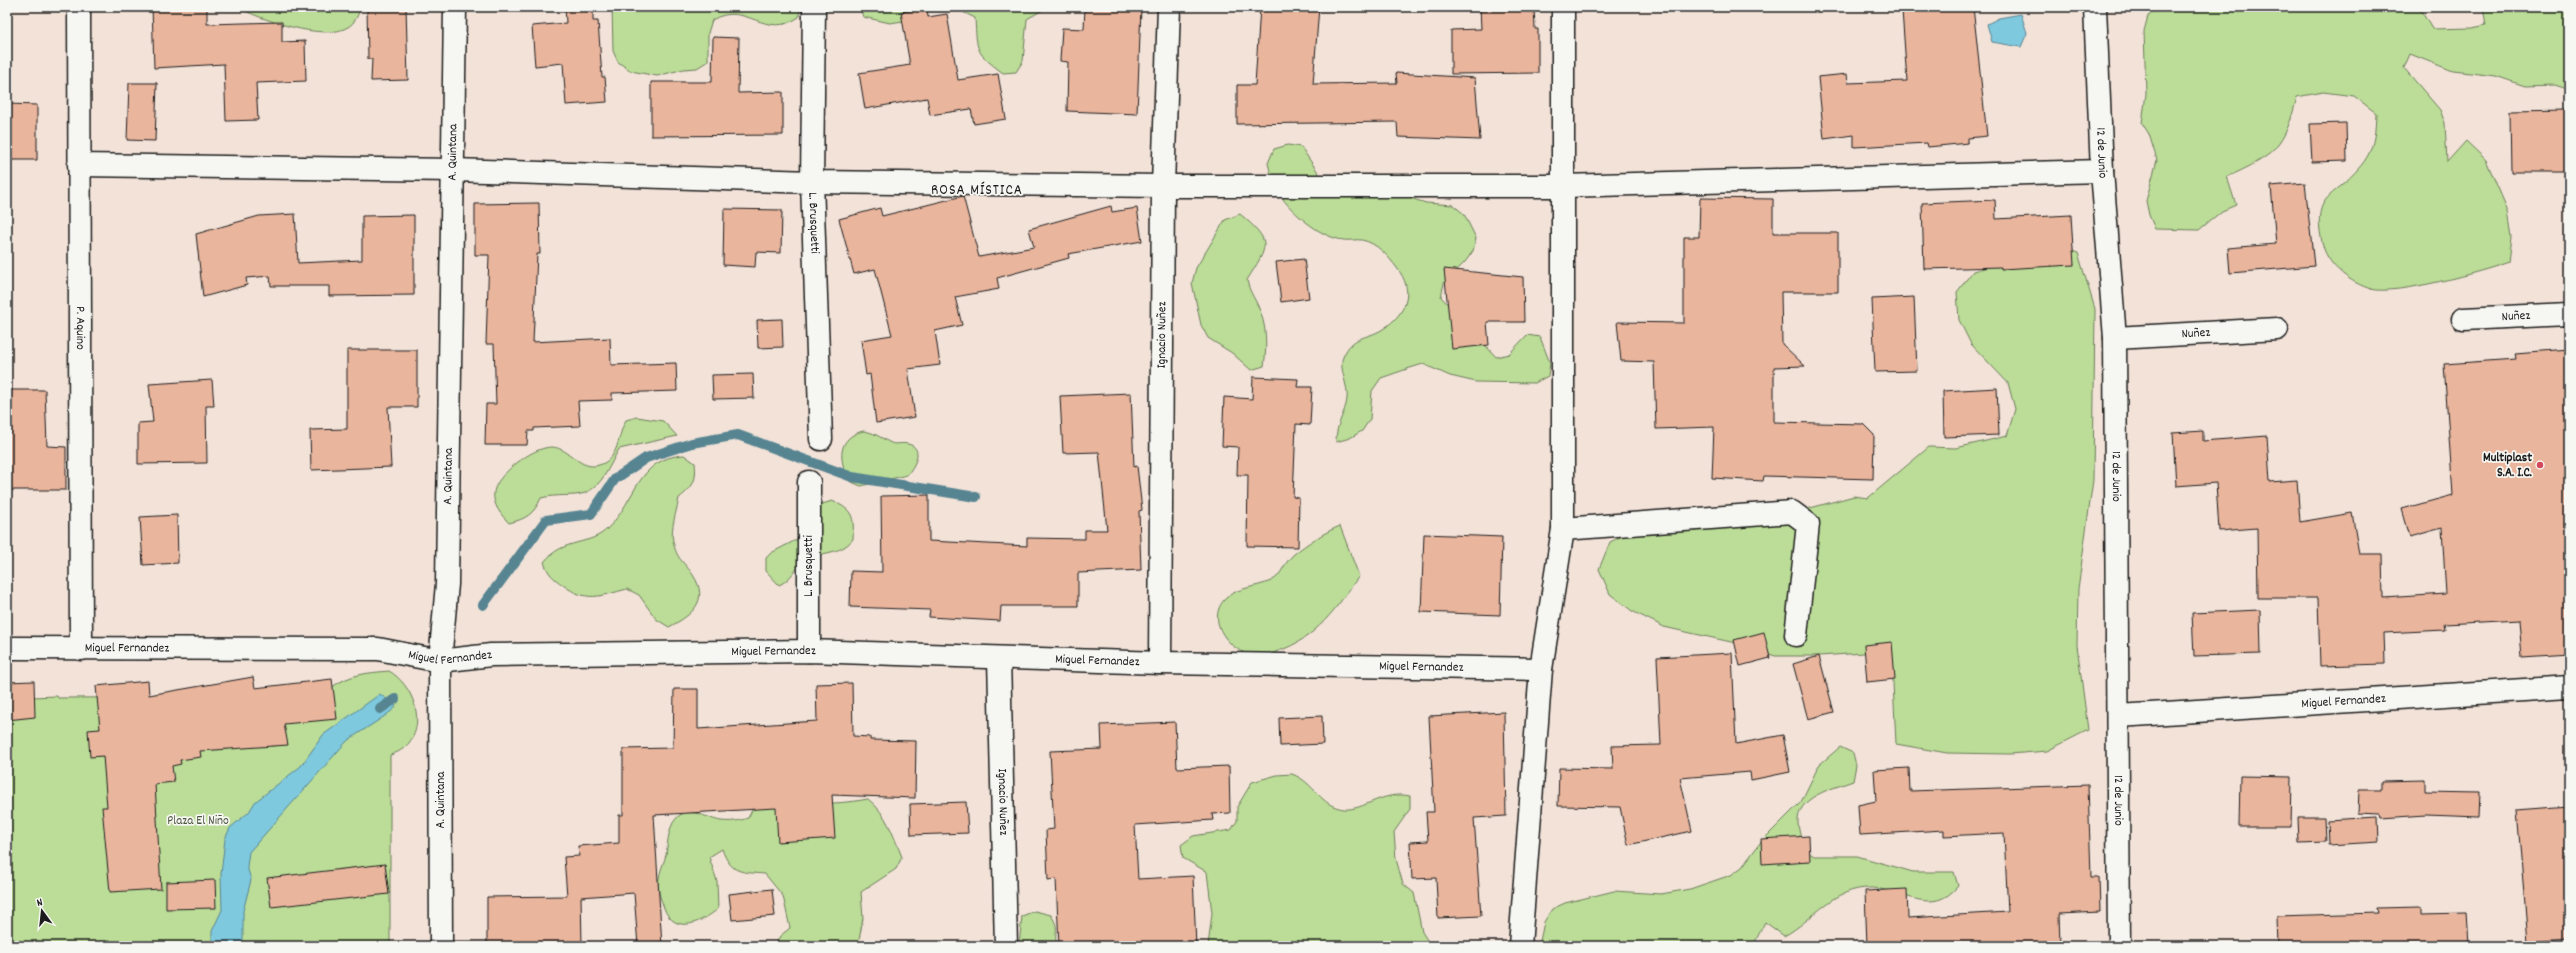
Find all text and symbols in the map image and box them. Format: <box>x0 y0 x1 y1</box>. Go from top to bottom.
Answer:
street label: A. Quintana <box>443 123 463 181</box>
street label: 12 de Junio <box>2091 127 2112 179</box>
district label: ROSA MÍSTICA <box>931 180 1023 202</box>
street label: L. Brusquetti <box>803 192 824 255</box>
street label: Ignacio Nuñez <box>1152 301 1172 369</box>
street label: P. Aquino <box>70 306 90 350</box>
street label: Nuñez <box>2501 306 2531 327</box>
street label: Nuñez <box>2181 323 2211 344</box>
street label: A. Quintana <box>439 447 458 505</box>
place label: Multiplast S.A. I.C. <box>2483 449 2532 483</box>
street label: 12 de Junio <box>2106 451 2126 502</box>
marker: Multiplast S.A. I.C. <box>2535 460 2545 470</box>
street label: L. Brusquetti <box>800 535 819 597</box>
street label: Miguel Fernandez <box>85 639 169 658</box>
street label: Miguel Fernandez <box>731 641 816 661</box>
street label: Miguel Fernandez <box>406 645 493 670</box>
street label: Miguel Fernandez <box>1055 650 1140 672</box>
street label: Miguel Fernandez <box>1379 657 1464 677</box>
street label: Miguel Fernandez <box>2301 689 2386 714</box>
street label: Ignacio Nuñez <box>992 768 1013 836</box>
street label: A. Quintana <box>432 771 451 828</box>
street label: 12 de Junio <box>2108 775 2128 826</box>
park label: Plaza El Niño <box>167 812 229 831</box>
north arrow <box>22 891 62 931</box>
text: N <box>35 895 45 912</box>

